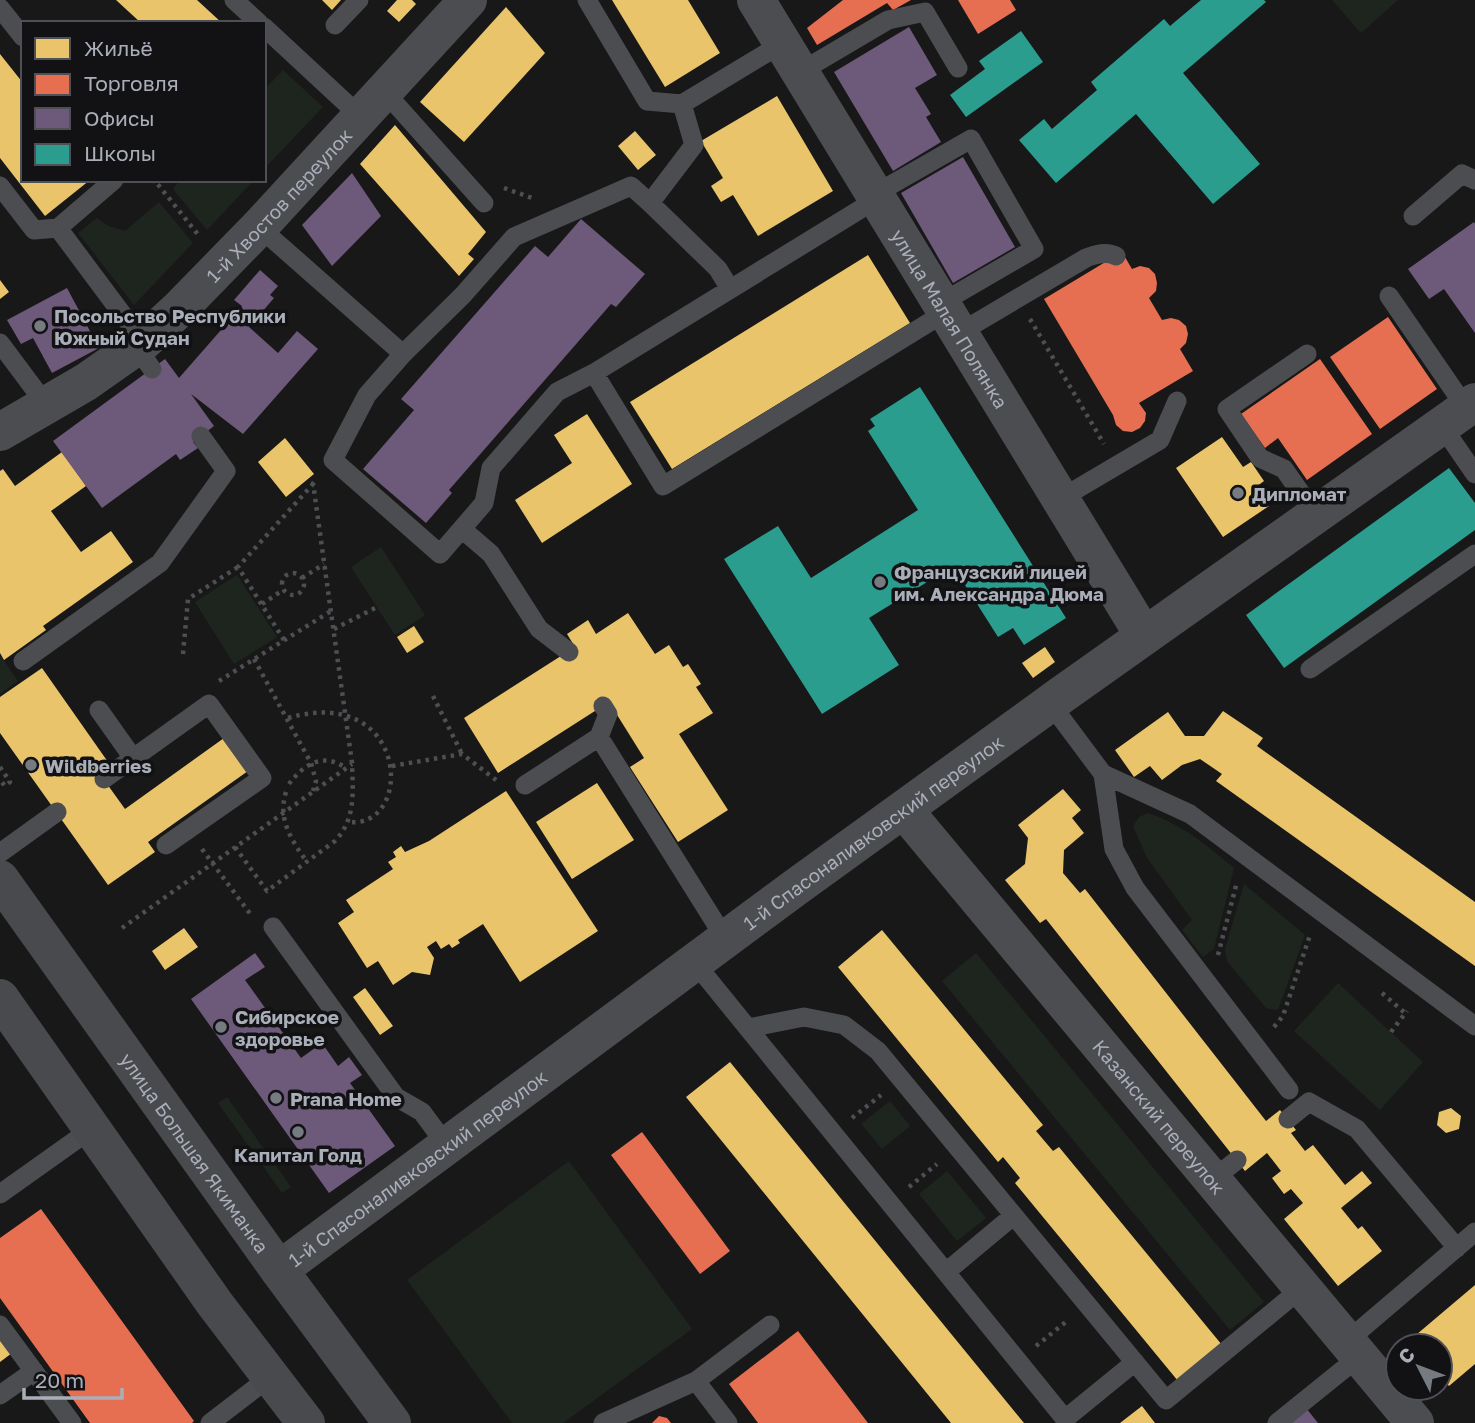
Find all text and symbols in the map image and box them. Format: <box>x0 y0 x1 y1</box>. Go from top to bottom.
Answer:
legend <box>21 21 266 182</box>
text: Жильё <box>84 35 153 61</box>
text: Торговля <box>84 70 179 96</box>
text: Офисы <box>84 105 155 131</box>
street label: 1-й Хвостов переулок <box>201 123 356 286</box>
text: Школы <box>84 140 156 166</box>
street label: улица Малая Полянка <box>887 225 1014 412</box>
place label: Посольство Республики Южный Судан <box>54 304 286 349</box>
marker: Посольство Республики Южный Судан <box>32 318 48 334</box>
place label: Дипломат <box>1252 482 1346 505</box>
marker: Дипломат <box>1230 485 1246 501</box>
place label: Французский лицей им. Александра Дюма <box>894 560 1104 605</box>
marker: Французский лицей им. Александра Дюма <box>872 574 888 590</box>
street label: 1-й Спасоналивковский переулок <box>738 730 1007 934</box>
place label: Wildberries <box>45 754 152 777</box>
marker: Wildberries <box>23 757 39 773</box>
place label: Сибирское здоровье <box>235 1005 339 1050</box>
marker: Сибирское здоровье <box>213 1019 229 1035</box>
street label: Казанский переулок <box>1089 1035 1230 1198</box>
street label: улица Большая Якиманка <box>116 1048 274 1257</box>
street label: 1-й Спасоналивковский переулок <box>283 1064 551 1271</box>
place label: Prana Home <box>290 1087 402 1110</box>
marker: Prana Home <box>268 1090 284 1106</box>
marker: Капитал Голд <box>290 1124 306 1140</box>
place label: Капитал Голд <box>234 1143 362 1166</box>
north arrow <box>1384 1332 1454 1402</box>
text: С <box>1393 1343 1419 1368</box>
scale bar <box>24 1356 122 1400</box>
text: 20 m <box>35 1367 84 1393</box>

